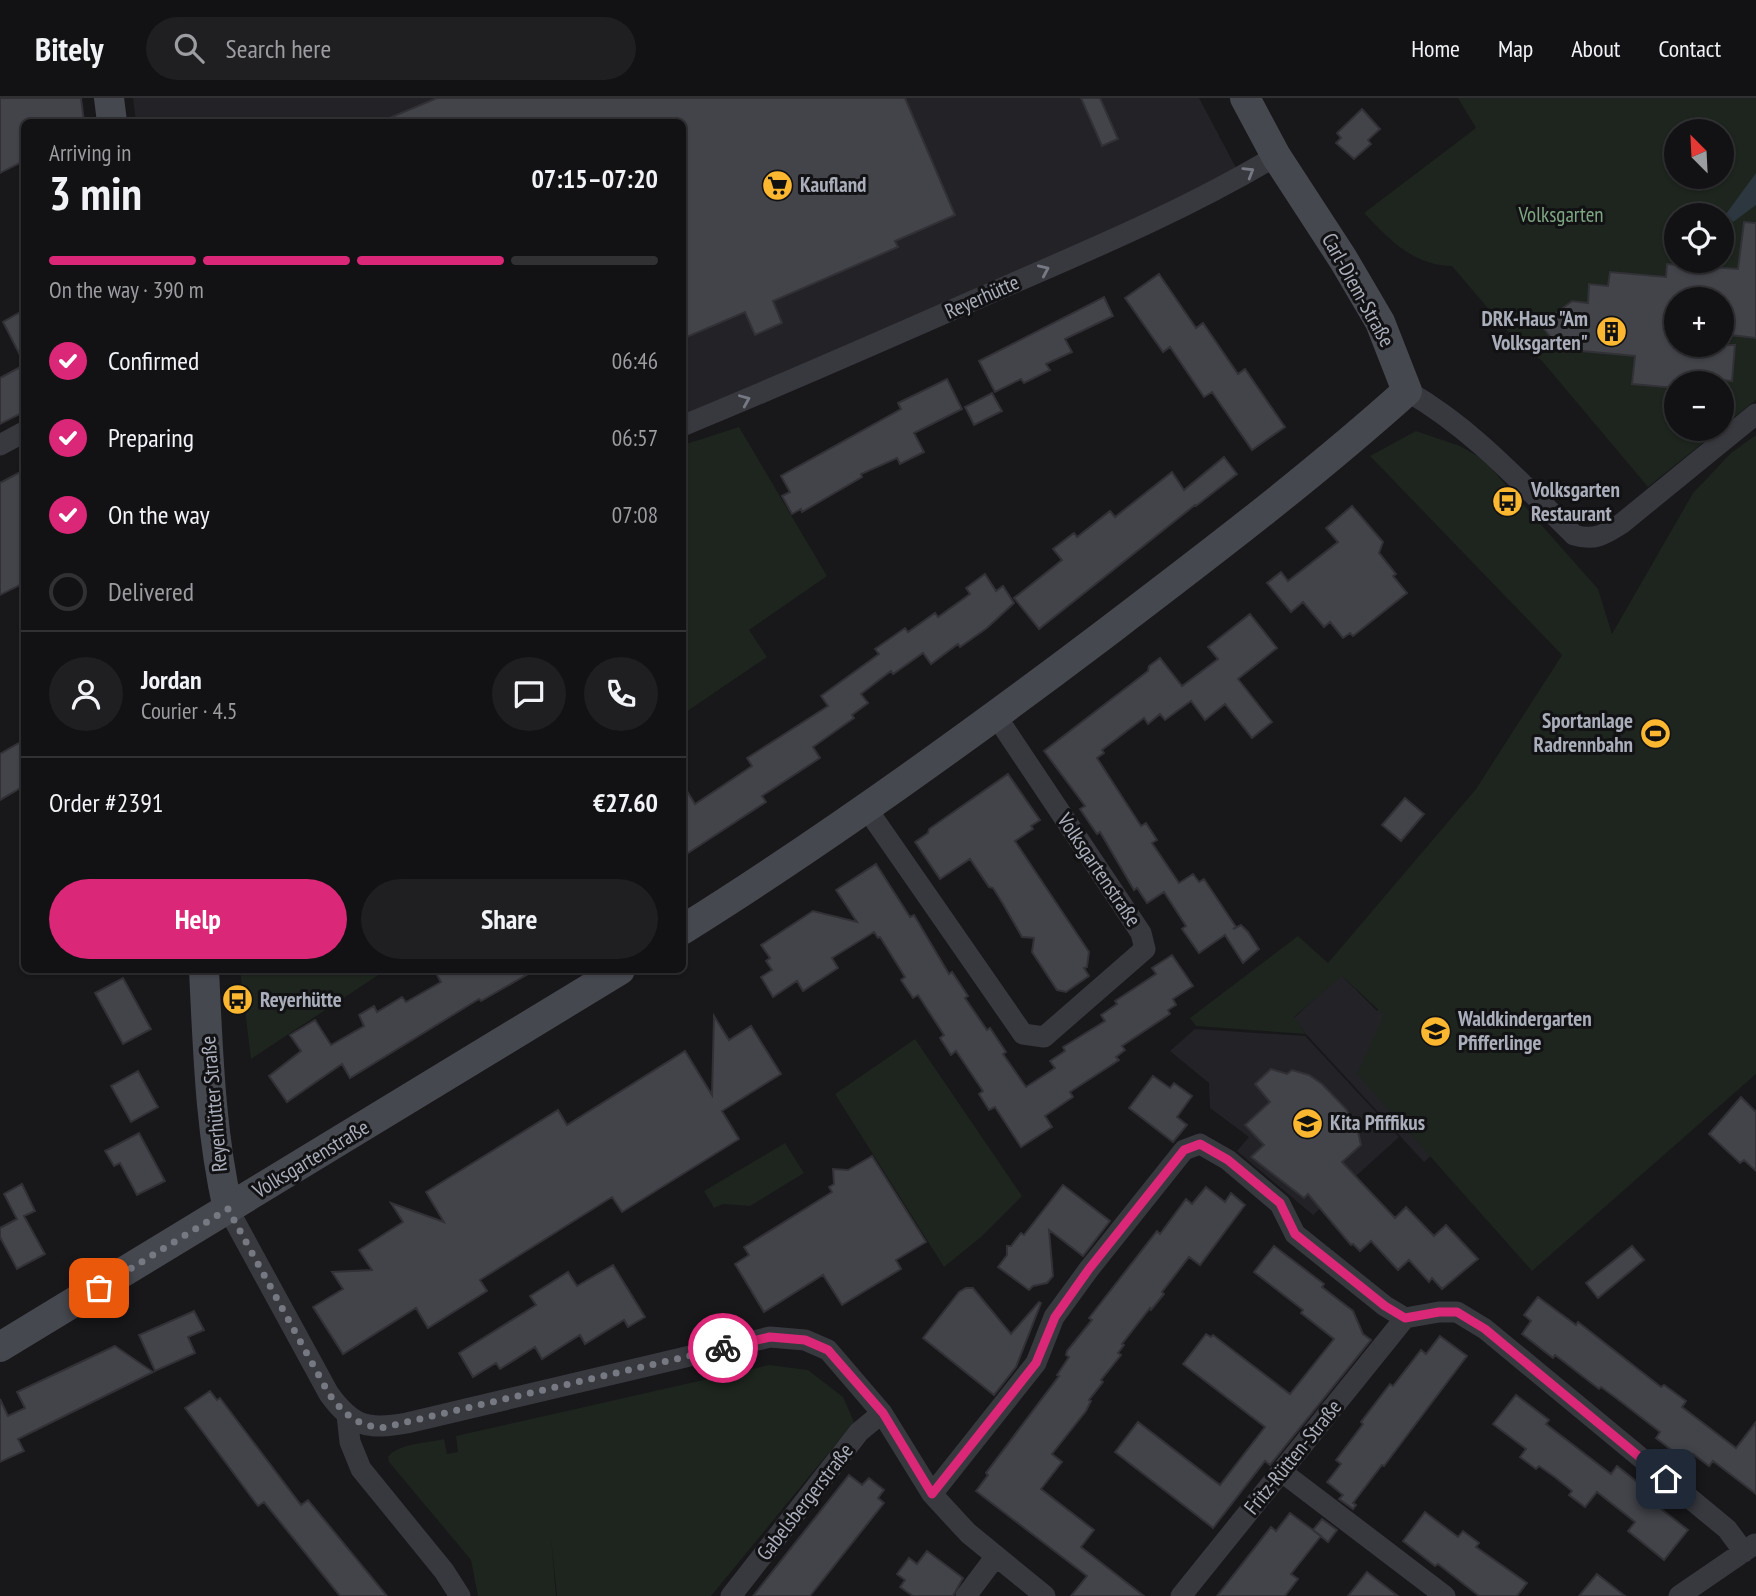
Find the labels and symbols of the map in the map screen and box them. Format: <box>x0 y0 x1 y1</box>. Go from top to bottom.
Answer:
north arrow <box>1664 119 1734 189</box>
supermarket icon: Kaufland <box>760 168 794 202</box>
one-way arrow <box>1242 168 1255 181</box>
place label: Kaufland <box>800 171 866 198</box>
park label: Volksgarten <box>1517 201 1604 228</box>
street label: Carl-Diem-Straße <box>1316 228 1401 352</box>
one-way arrow <box>1037 264 1049 278</box>
street label: Reyerhütte <box>941 268 1023 325</box>
place label: DRK-Haus "Am Volksgarten" <box>1481 305 1588 356</box>
building icon: DRK-Haus "Am Volksgarten" <box>1594 314 1628 348</box>
one-way arrow <box>738 394 751 408</box>
place label: Volksgarten Restaurant <box>1530 476 1620 527</box>
bus stop icon: Volksgarten Restaurant <box>1491 485 1525 519</box>
place label: Sportanlage Radrennbahn <box>1534 707 1633 758</box>
sports icon: Sportanlage Radrennbahn <box>1639 716 1673 750</box>
street label: Volksgartenstraße <box>1051 807 1147 932</box>
bus stop icon: Reyerhütte <box>220 983 254 1017</box>
place label: Reyerhütte <box>260 986 342 1013</box>
place label: Waldkindergarten Pfifferlinge <box>1457 1005 1592 1056</box>
school or university icon: Waldkindergarten Pfifferlinge <box>1418 1014 1452 1048</box>
street label: Reyerhütter Straße <box>194 1035 233 1173</box>
school or university icon: Kita Pfiffikus <box>1290 1106 1324 1140</box>
place label: Kita Pfiffikus <box>1330 1109 1425 1136</box>
street label: Volksgartenstraße <box>247 1113 374 1204</box>
pin <box>69 1258 129 1318</box>
courier <box>688 1313 758 1383</box>
street label: Fritz-Rütten-Straße <box>1238 1394 1347 1520</box>
street label: Gabelsbergerstraße <box>750 1438 859 1566</box>
pin <box>1636 1449 1696 1509</box>

